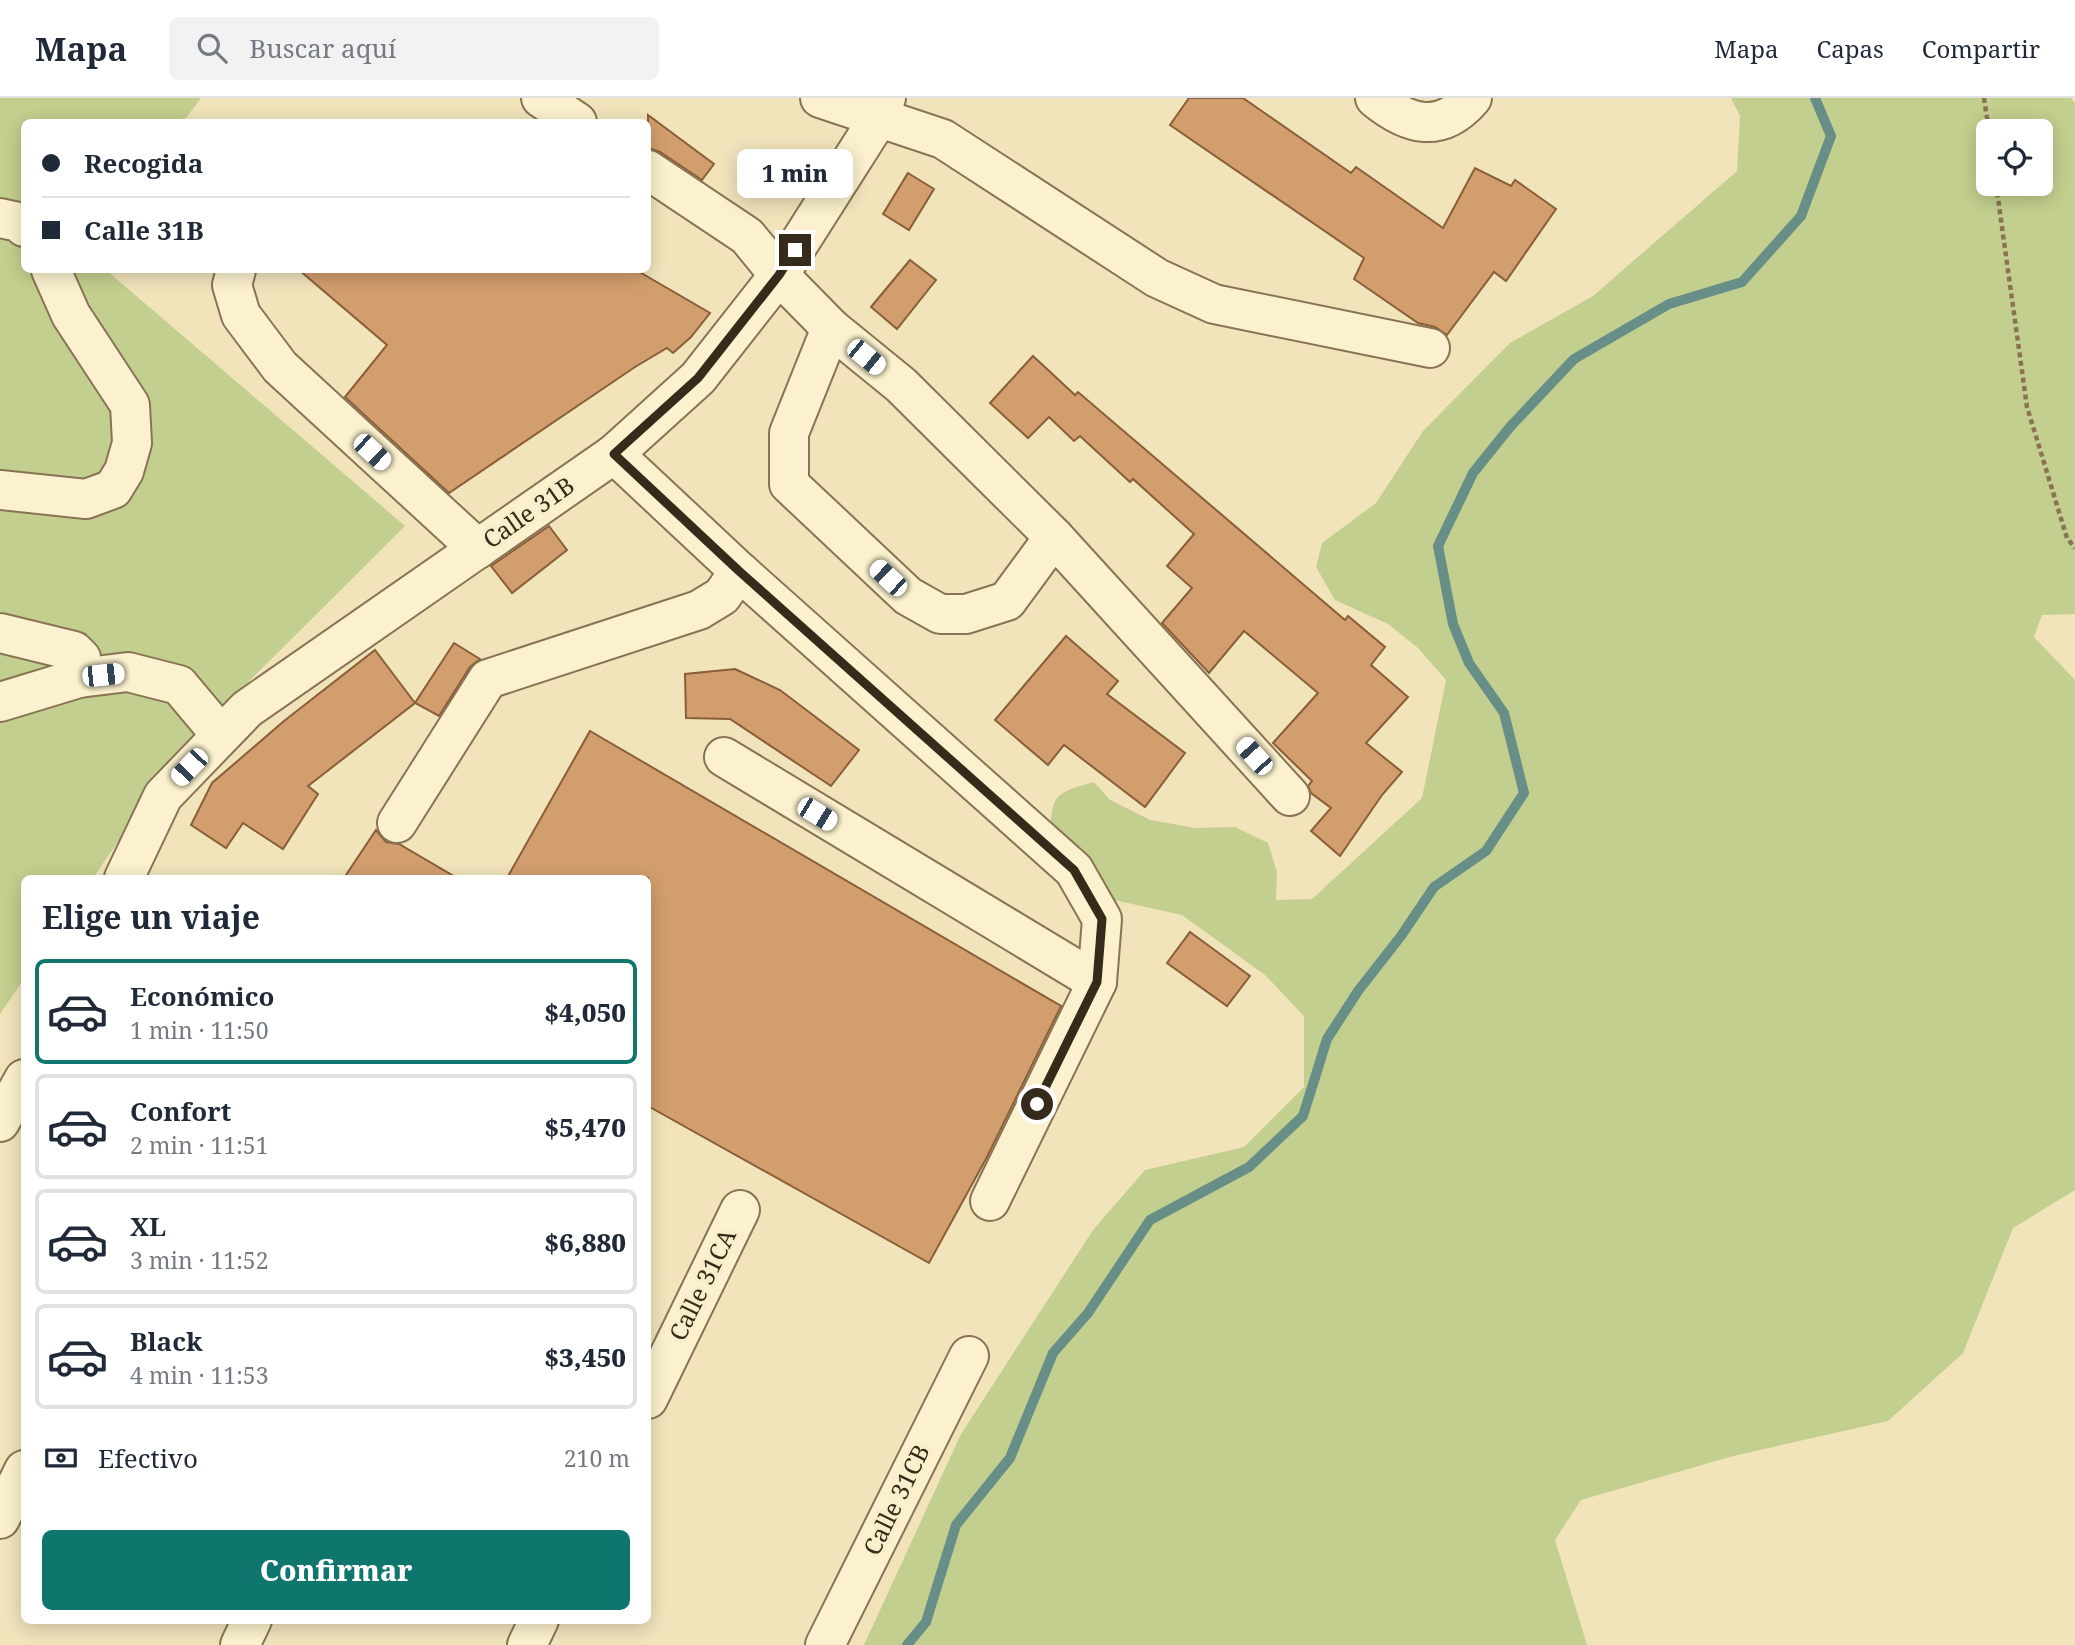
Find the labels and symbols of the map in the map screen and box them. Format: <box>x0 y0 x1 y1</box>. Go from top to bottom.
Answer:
callout: 1 min <box>737 149 853 198</box>
route end <box>779 234 811 266</box>
car <box>844 336 889 378</box>
car <box>350 430 395 474</box>
street label: Calle 31B <box>476 468 581 555</box>
car <box>866 556 911 600</box>
car <box>82 662 125 688</box>
car <box>1233 733 1276 779</box>
car <box>167 745 212 789</box>
car <box>794 794 841 834</box>
route start <box>1021 1088 1053 1120</box>
street label: Calle 31CA <box>660 1223 743 1346</box>
street label: Calle 31CB <box>855 1438 937 1560</box>

